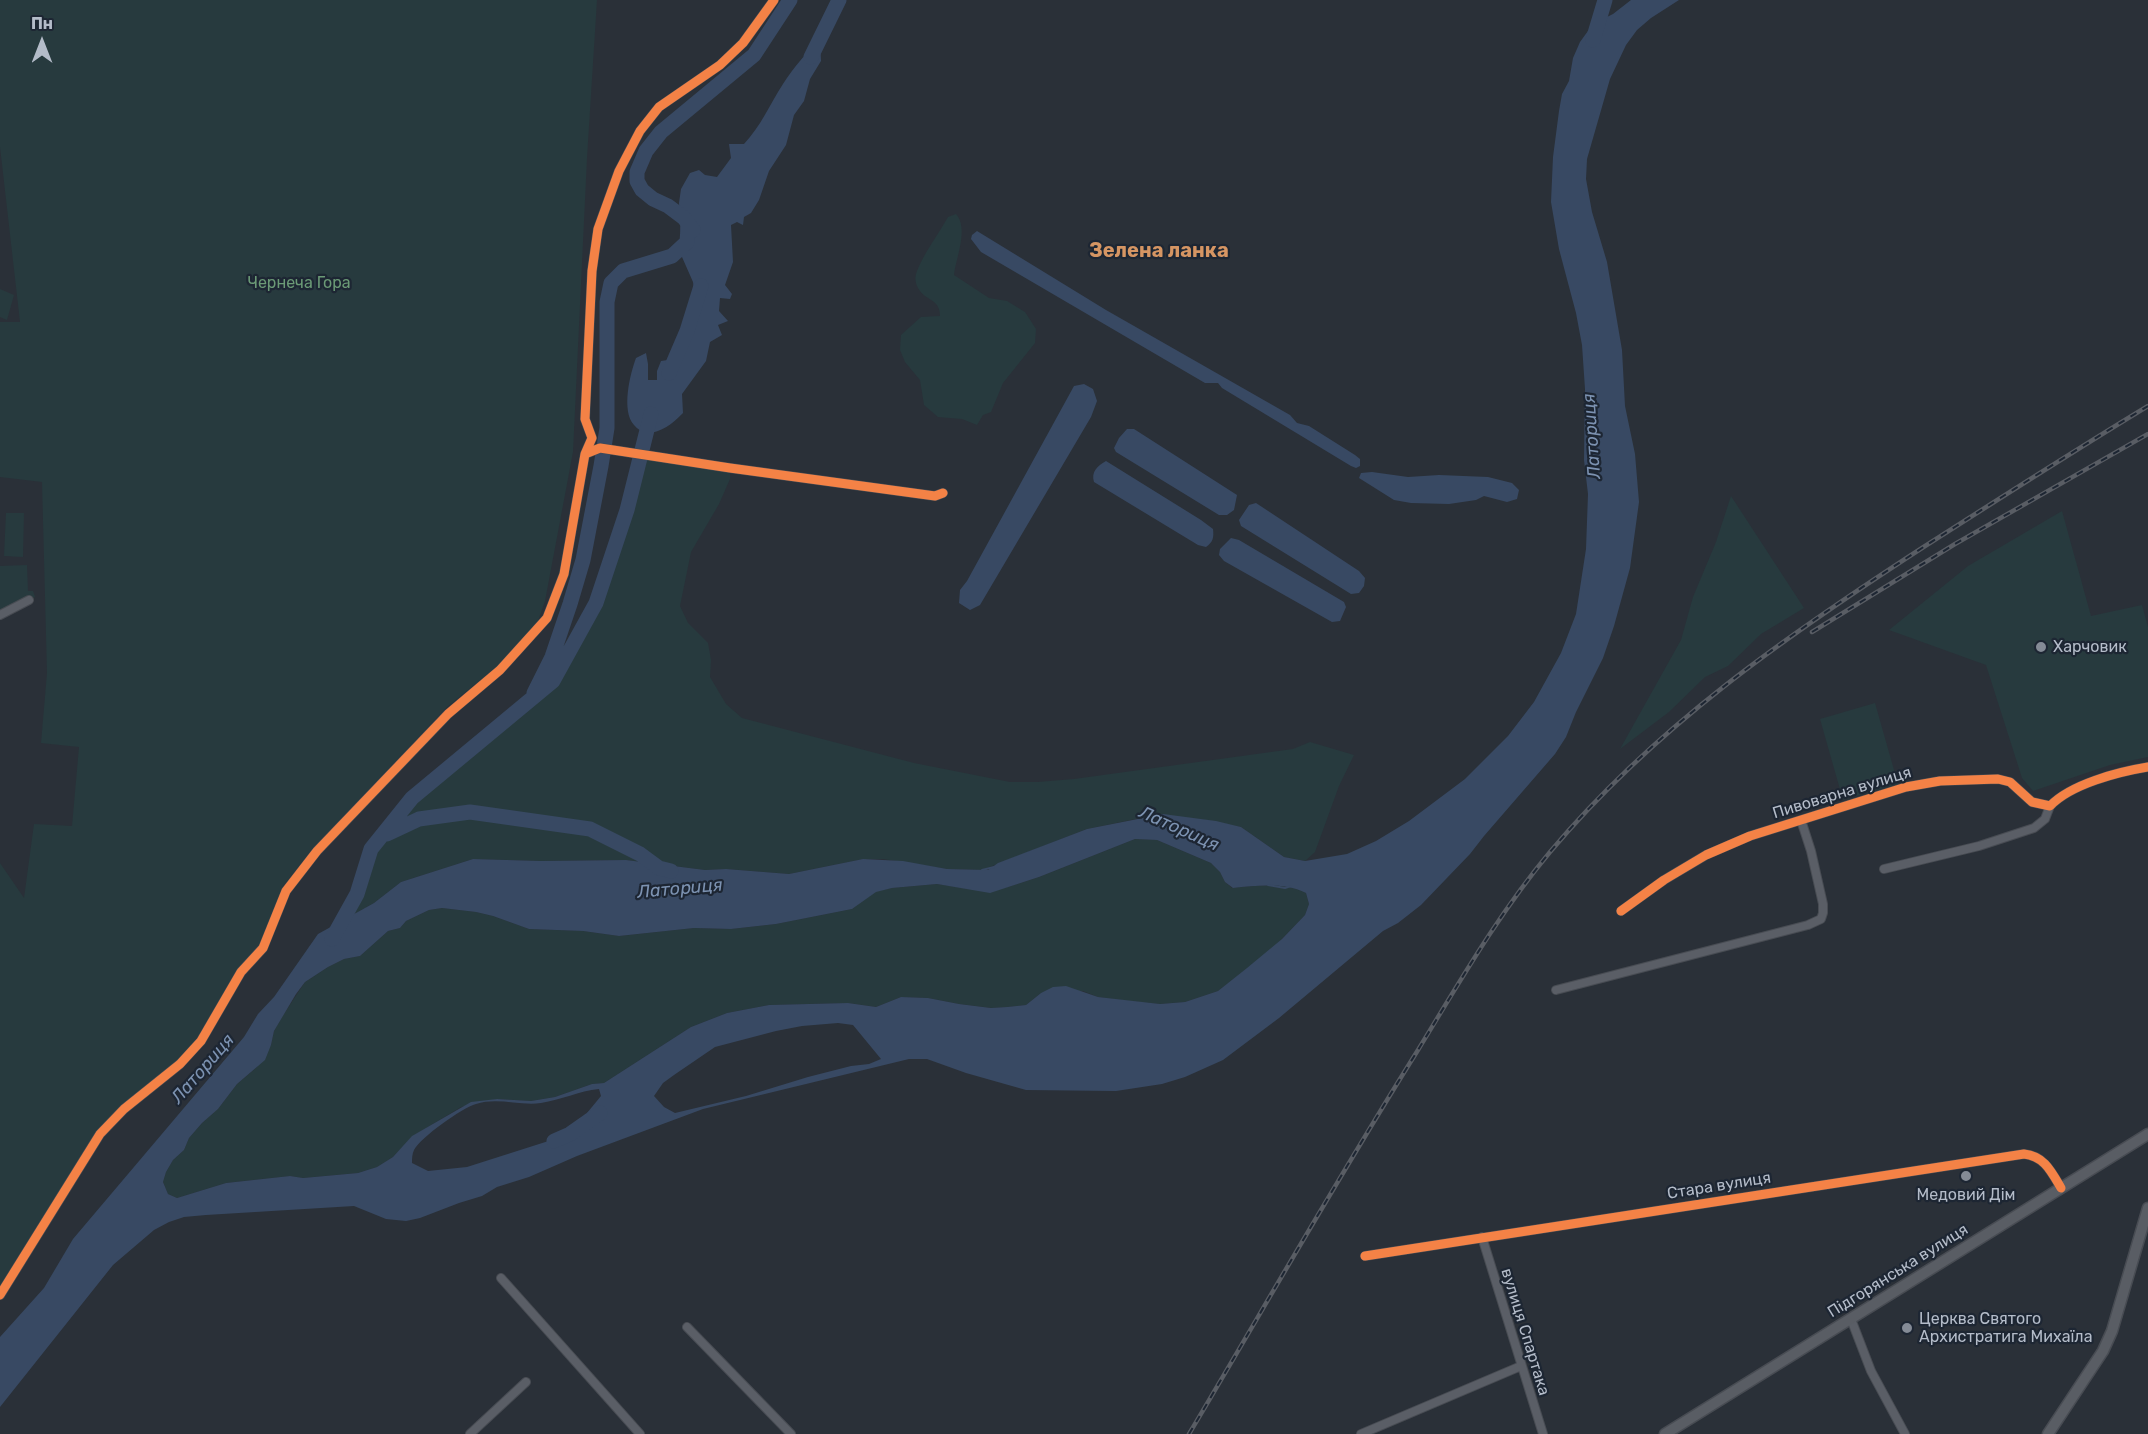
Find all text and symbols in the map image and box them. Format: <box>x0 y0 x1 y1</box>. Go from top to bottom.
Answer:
north arrow <box>12 12 72 72</box>
text: Пн <box>31 14 53 33</box>
district label: Зелена ланка <box>1089 239 1229 263</box>
park label: Чернеча Гора <box>247 273 351 293</box>
water label: Латориця <box>1578 393 1606 479</box>
place label: Харчовик <box>2053 637 2127 657</box>
marker: Харчовик <box>2034 640 2048 654</box>
street label: Пивоварна вулиця <box>1770 763 1914 823</box>
water label: Латориця <box>1136 802 1222 856</box>
water label: Латориця <box>637 875 723 903</box>
water label: Латориця <box>167 1030 239 1108</box>
street label: Стара вулиця <box>1666 1168 1772 1204</box>
marker: Медовий Дім <box>1959 1169 1973 1183</box>
place label: Медовий Дім <box>1917 1185 2015 1205</box>
street label: Підгорянська вулиця <box>1824 1220 1972 1322</box>
street label: вулиця Спартака <box>1497 1266 1553 1398</box>
place label: Церква Святого Архистратига Михаїла <box>1919 1309 2092 1347</box>
marker: Церква Святого Архистратига Михаїла <box>1900 1321 1914 1335</box>

